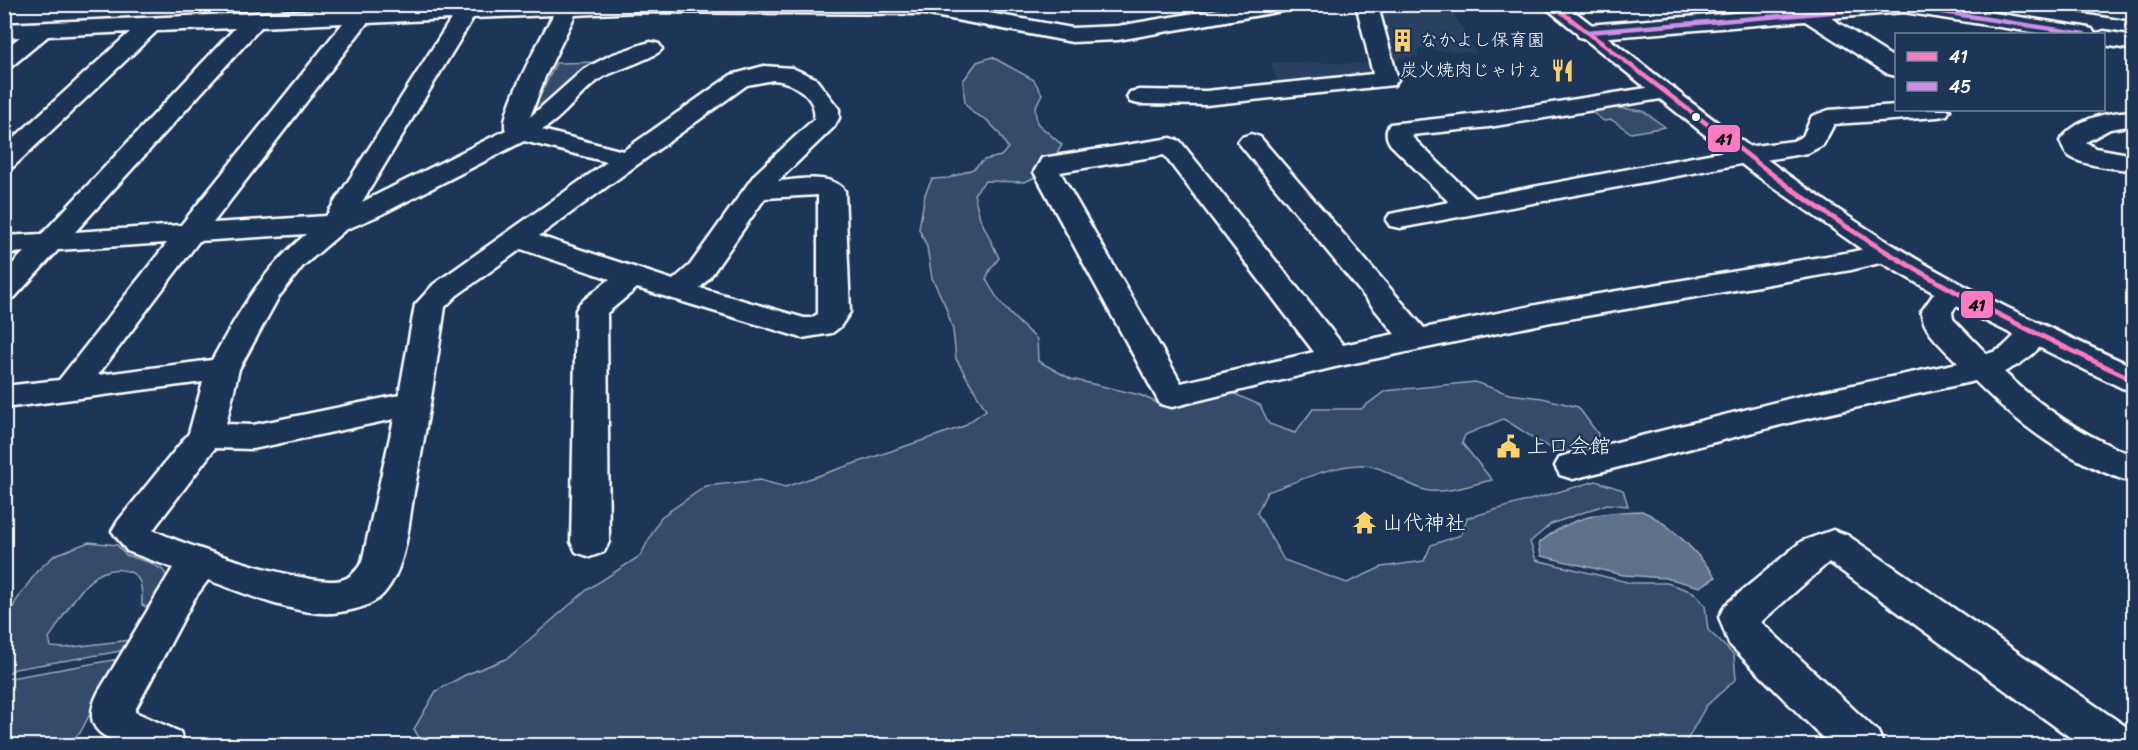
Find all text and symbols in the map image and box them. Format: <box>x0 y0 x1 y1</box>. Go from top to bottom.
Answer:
place label: なかよし保育園 <box>1420 24 1545 56</box>
building icon: なかよし保育園 <box>1389 27 1415 53</box>
legend <box>1895 33 2105 111</box>
text: 41 <box>1949 41 1968 73</box>
place label: 炭火焼肉じゃけぇ <box>1400 54 1544 86</box>
restaurant icon: 炭火焼肉じゃけぇ <box>1549 57 1575 83</box>
text: 45 <box>1949 71 1971 103</box>
unlabelled marker <box>1690 111 1702 123</box>
line badge: 41 <box>1707 124 1741 153</box>
text: 41 <box>1715 125 1733 154</box>
line badge: 41 <box>1960 290 1994 319</box>
text: 41 <box>1968 291 1986 320</box>
place label: 上口会館 <box>1527 427 1611 465</box>
public building icon: 上口会館 <box>1496 433 1522 459</box>
place label: 山代神社 <box>1382 504 1466 542</box>
temple icon: 山代神社 <box>1351 510 1377 536</box>

